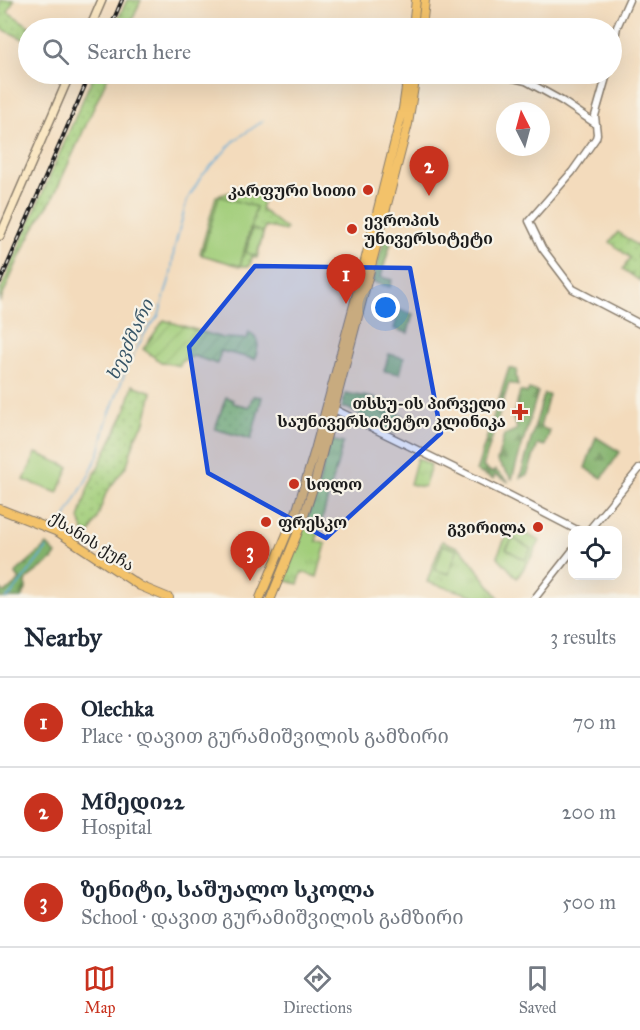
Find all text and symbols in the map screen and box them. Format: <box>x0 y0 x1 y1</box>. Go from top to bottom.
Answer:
search box <box>18 18 622 84</box>
icon: search <box>39 35 72 68</box>
text: Search here <box>87 38 191 65</box>
north arrow <box>496 102 550 156</box>
pin: 2 <box>410 146 448 196</box>
place label: კარფური სითი <box>228 181 356 200</box>
marker: კარფური სითი <box>361 183 375 197</box>
place label: ევროპის უნივერსიტეტი <box>364 211 493 248</box>
marker: ევროპის უნივერსიტეტი <box>345 222 359 236</box>
pin: 1 <box>326 254 366 304</box>
your location <box>371 293 400 322</box>
water label: ხევძმარი <box>102 294 159 384</box>
place label: თსსუ-ის პირველი საუნივერსიტეტო კლინიკა <box>277 394 506 431</box>
marker: თსსუ-ის პირველი საუნივერსიტეტო კლინიკა <box>511 403 529 421</box>
place label: სოლო <box>306 475 362 494</box>
marker: სოლო <box>287 477 301 491</box>
street label: ქსანის ქუჩა <box>46 508 138 575</box>
place label: ფრესკო <box>278 513 347 532</box>
marker: ფრესკო <box>259 515 273 529</box>
place label: გვირილა <box>447 518 526 537</box>
marker: გვირილა <box>531 520 545 534</box>
map controls <box>568 526 622 580</box>
button: locate <box>568 526 622 580</box>
pin: 3 <box>230 532 270 581</box>
text: Nearby <box>24 621 102 653</box>
text: 3 results <box>550 625 616 649</box>
text: Olechka <box>81 695 154 722</box>
text: 1 <box>40 710 47 734</box>
text: 70 m <box>573 710 616 734</box>
text: Place · დავით გურამიშვილის გამზირი <box>81 724 449 748</box>
text: Mმედი22 <box>81 788 184 815</box>
text: 2 <box>39 800 48 824</box>
text: 200 m <box>562 800 616 824</box>
text: Hospital <box>81 815 152 839</box>
text: ზენიტი, საშუალო სკოლა <box>81 876 375 903</box>
text: 3 <box>40 890 48 914</box>
text: 500 m <box>562 890 616 914</box>
text: School · დავით გურამიშვილის გამზირი <box>81 905 464 929</box>
tab: Map <box>83 962 116 1017</box>
tab: Directions <box>283 962 352 1017</box>
tab: Saved <box>519 962 557 1017</box>

